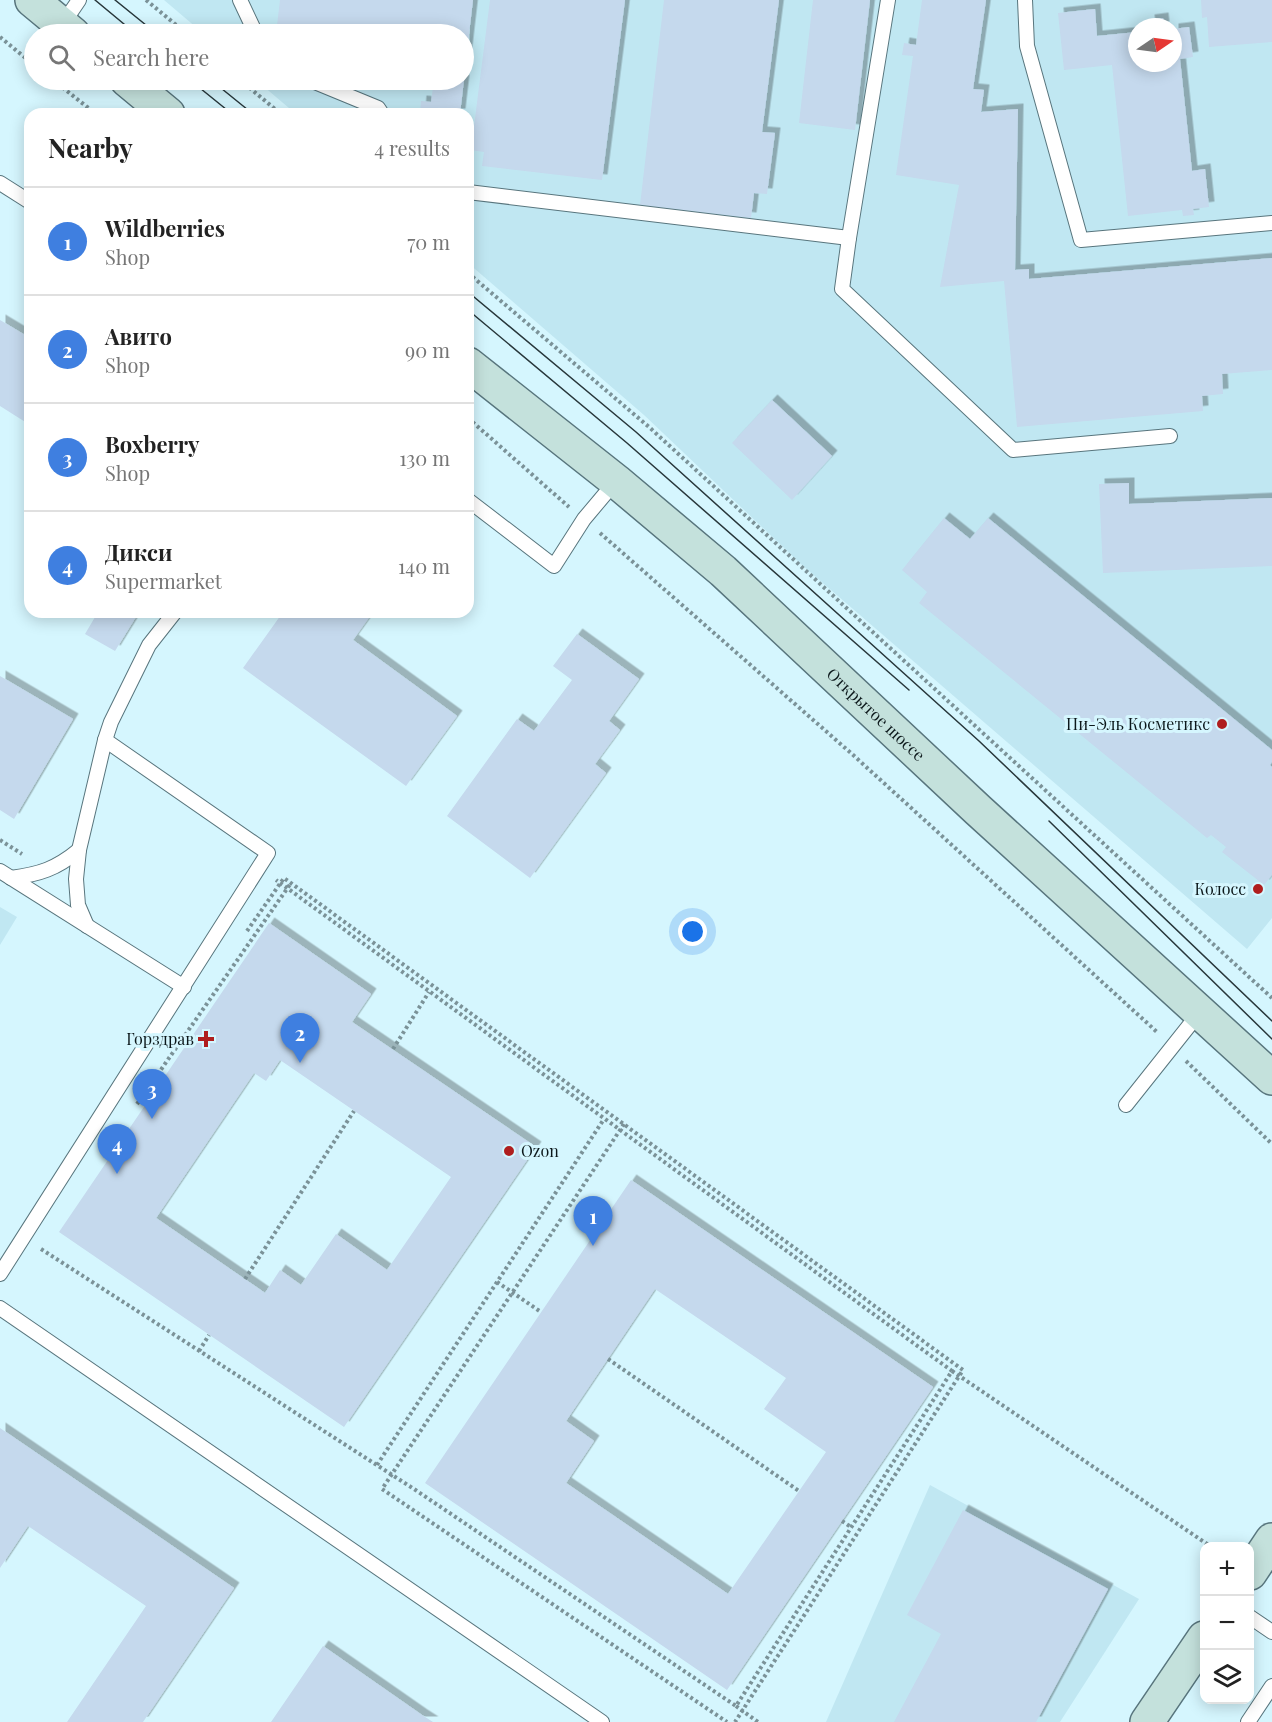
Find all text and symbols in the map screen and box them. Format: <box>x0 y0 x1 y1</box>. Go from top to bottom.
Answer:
north arrow <box>1128 18 1182 72</box>
search box <box>24 24 474 90</box>
icon: search <box>45 41 78 74</box>
text: Search here <box>93 42 209 72</box>
text: Nearby <box>48 130 133 165</box>
text: 4 results <box>374 134 450 161</box>
text: Wildberries <box>105 213 225 243</box>
text: 1 <box>64 228 71 255</box>
text: 70 m <box>407 228 450 255</box>
text: Shop <box>105 243 150 270</box>
text: Авито <box>105 321 172 351</box>
text: 2 <box>62 336 73 363</box>
text: 90 m <box>405 336 450 363</box>
text: Shop <box>105 351 150 378</box>
text: Boxberry <box>105 429 199 459</box>
text: 3 <box>63 444 72 471</box>
text: 130 m <box>399 444 450 471</box>
text: Shop <box>105 459 150 486</box>
text: Дикси <box>105 537 172 567</box>
text: 4 <box>62 552 73 579</box>
text: 140 m <box>398 552 450 579</box>
text: Supermarket <box>105 567 222 594</box>
street label: Открытое шоссе <box>823 663 930 765</box>
place label: Пи-Эль Косметикс <box>1066 713 1210 734</box>
marker: Пи-Эль Косметикс <box>1215 717 1229 731</box>
place label: Колосс <box>1194 878 1246 899</box>
marker: Колосс <box>1251 882 1265 896</box>
your location <box>678 917 707 946</box>
pin: 2 <box>280 1014 320 1063</box>
place label: Горздрав <box>126 1028 194 1049</box>
marker: Горздрав <box>199 1032 213 1046</box>
pin: 3 <box>132 1070 172 1119</box>
pin: 4 <box>98 1124 136 1174</box>
place label: Ozon <box>521 1140 559 1161</box>
marker: Ozon <box>502 1144 516 1158</box>
pin: 1 <box>574 1196 612 1246</box>
map controls <box>1200 1542 1254 1704</box>
button: + <box>1200 1542 1254 1596</box>
button: − <box>1200 1596 1254 1650</box>
button: layers <box>1200 1650 1254 1704</box>

